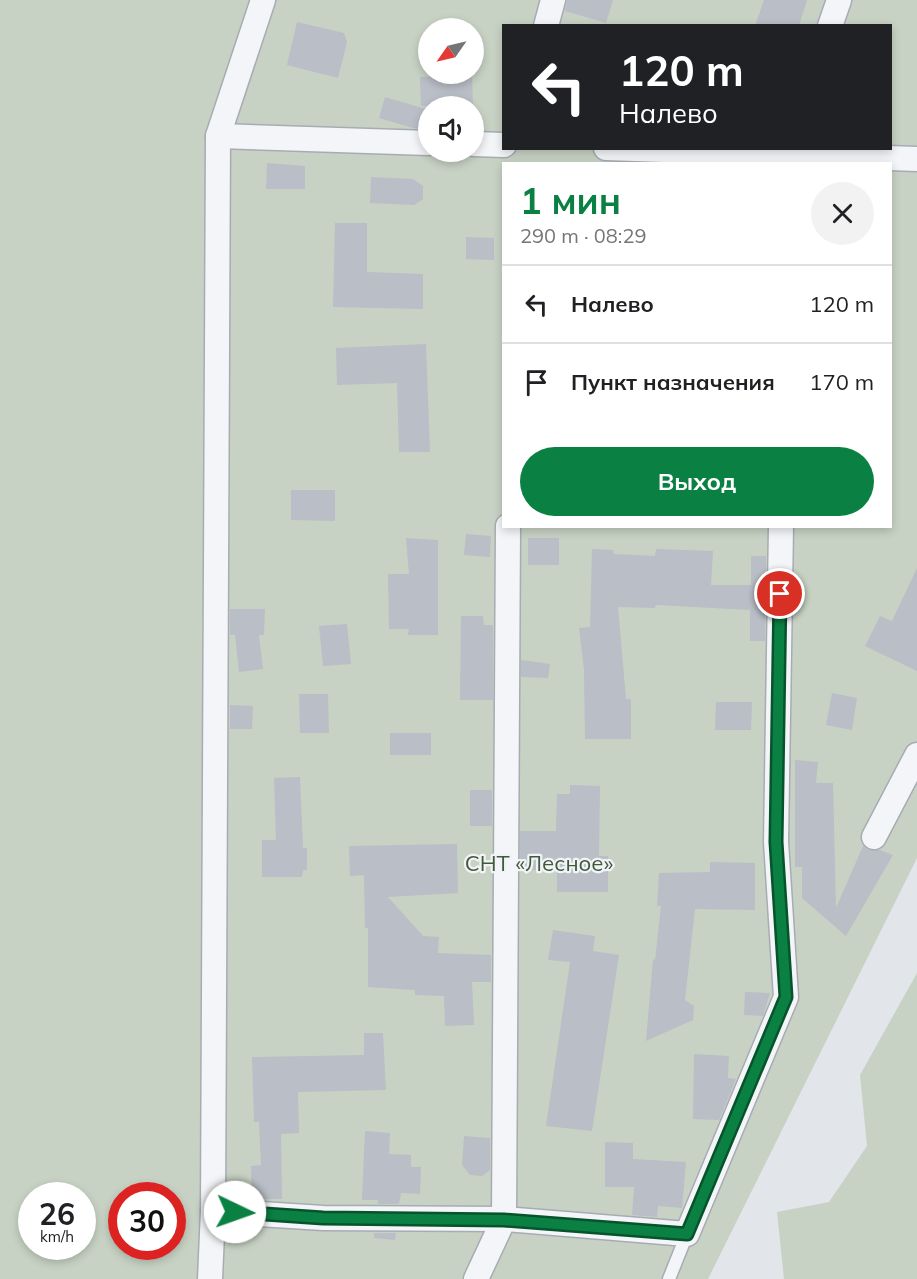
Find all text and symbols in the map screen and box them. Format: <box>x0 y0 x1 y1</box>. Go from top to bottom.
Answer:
north arrow <box>418 18 484 84</box>
map controls <box>418 18 484 162</box>
text: 120 m <box>619 44 744 97</box>
icon: left <box>520 48 598 126</box>
button: sound <box>418 96 484 162</box>
text: Налево <box>619 96 718 130</box>
text: 1 мин <box>520 178 621 223</box>
button: close <box>811 182 874 245</box>
text: 290 m · 08:29 <box>520 223 646 248</box>
icon: left <box>520 288 553 321</box>
text: Налево <box>571 290 654 318</box>
text: 120 m <box>809 290 874 318</box>
icon: arrive <box>520 366 553 399</box>
text: Пункт назначения <box>571 368 775 396</box>
text: 170 m <box>809 368 874 396</box>
button: Выход <box>520 447 874 516</box>
pin <box>754 568 805 619</box>
icon: arrive <box>763 577 796 610</box>
park label: СНТ «Лесное» <box>465 849 614 877</box>
position arrow <box>203 1180 267 1244</box>
speed limit sign: 30 <box>108 1182 186 1260</box>
text: 26 <box>39 1195 75 1233</box>
text: km/h <box>40 1227 74 1246</box>

